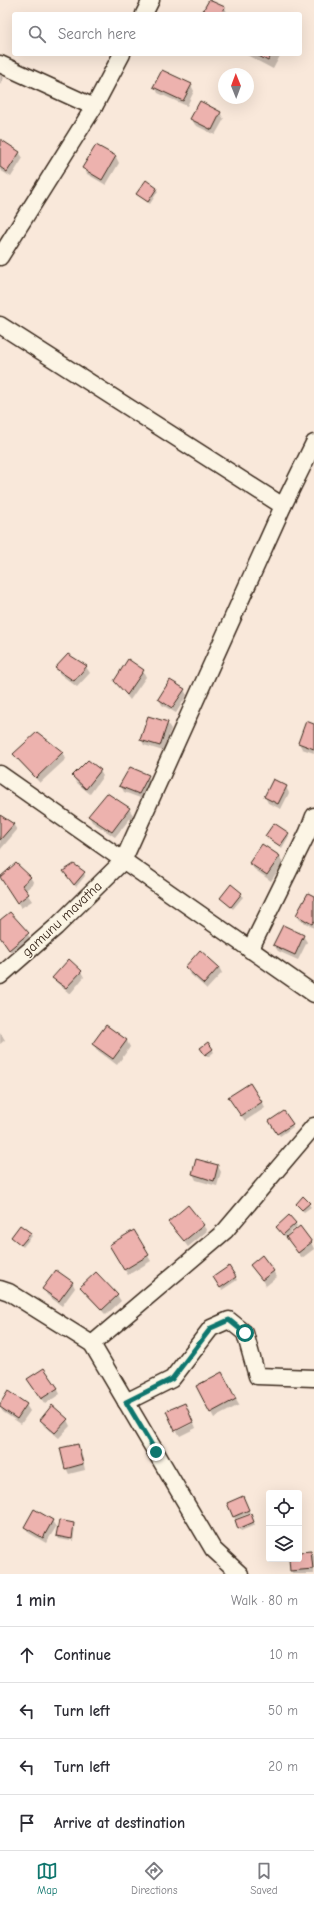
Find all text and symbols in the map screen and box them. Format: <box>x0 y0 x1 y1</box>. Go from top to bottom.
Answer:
search box <box>12 12 302 56</box>
icon: search <box>26 23 48 45</box>
text: Search here <box>58 25 136 43</box>
north arrow <box>218 68 254 104</box>
street label: gamunu mavatha <box>18 878 106 960</box>
route start <box>236 1324 254 1342</box>
route end <box>147 1443 165 1461</box>
map controls <box>266 1490 302 1562</box>
button: locate <box>266 1490 302 1526</box>
button: layers <box>266 1526 302 1562</box>
text: 1 min <box>16 1591 56 1610</box>
text: Walk · 80 m <box>231 1593 298 1608</box>
icon: ahead <box>16 1644 38 1666</box>
text: Continue <box>54 1646 111 1664</box>
text: 10 m <box>270 1647 298 1662</box>
icon: left <box>16 1700 38 1722</box>
text: Turn left <box>54 1702 110 1720</box>
text: 50 m <box>268 1703 298 1718</box>
icon: left <box>16 1756 38 1778</box>
text: Turn left <box>54 1758 110 1776</box>
text: 20 m <box>268 1759 298 1774</box>
icon: arrive <box>16 1812 38 1834</box>
text: Arrive at destination <box>54 1814 185 1832</box>
tab: Map <box>36 1860 58 1897</box>
tab: Directions <box>131 1860 178 1897</box>
tab: Saved <box>250 1860 278 1897</box>

